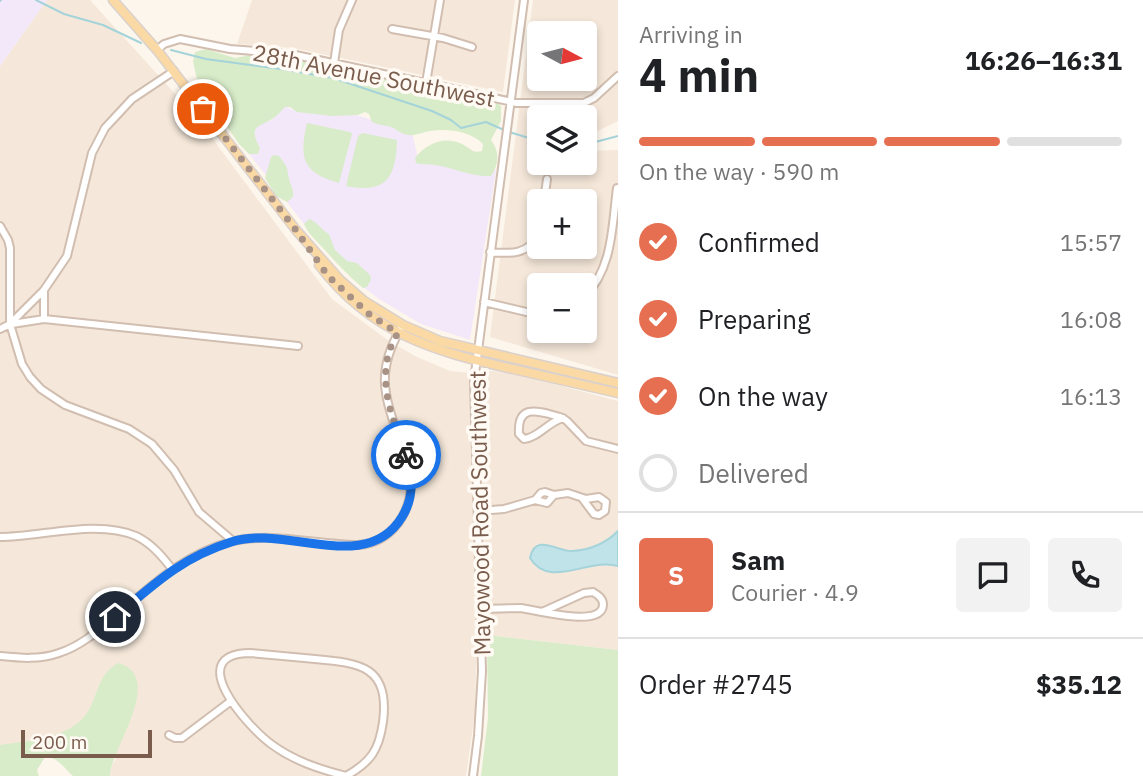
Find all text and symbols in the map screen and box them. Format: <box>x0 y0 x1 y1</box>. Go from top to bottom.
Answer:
text: Arriving in <box>639 19 743 49</box>
north arrow <box>527 21 597 91</box>
map controls <box>527 21 597 343</box>
street label: 28th Avenue Southwest <box>250 37 498 113</box>
text: 16:26–16:31 <box>965 43 1122 77</box>
text: 4 min <box>639 45 759 105</box>
pin <box>173 79 233 139</box>
icon: bag <box>184 90 222 128</box>
button: layers <box>527 105 597 175</box>
text: On the way · 590 m <box>639 156 839 186</box>
button: + <box>527 189 597 259</box>
icon: check <box>639 223 677 261</box>
text: Confirmed <box>698 225 820 259</box>
text: 15:57 <box>1060 227 1122 257</box>
button: − <box>527 273 597 343</box>
icon: check <box>639 300 677 338</box>
text: Preparing <box>698 302 811 336</box>
text: 16:08 <box>1060 304 1122 334</box>
street label: Mayowood Road Southwest <box>462 370 496 656</box>
icon: check <box>639 377 677 415</box>
text: On the way <box>698 379 828 413</box>
text: 16:13 <box>1060 381 1122 411</box>
courier <box>371 420 441 490</box>
icon: bike <box>387 436 425 474</box>
text: Delivered <box>698 456 809 490</box>
button: chat <box>956 538 1030 612</box>
button: phone <box>1048 538 1122 612</box>
text: Sam <box>731 543 785 577</box>
text: S <box>668 558 684 592</box>
text: Courier · 4.9 <box>731 577 859 607</box>
pin <box>85 587 145 647</box>
icon: home <box>96 598 134 636</box>
text: Order #2745 <box>639 667 793 701</box>
text: $35.12 <box>1036 667 1122 701</box>
scale bar <box>21 727 152 759</box>
text: 200 m <box>32 730 87 754</box>

